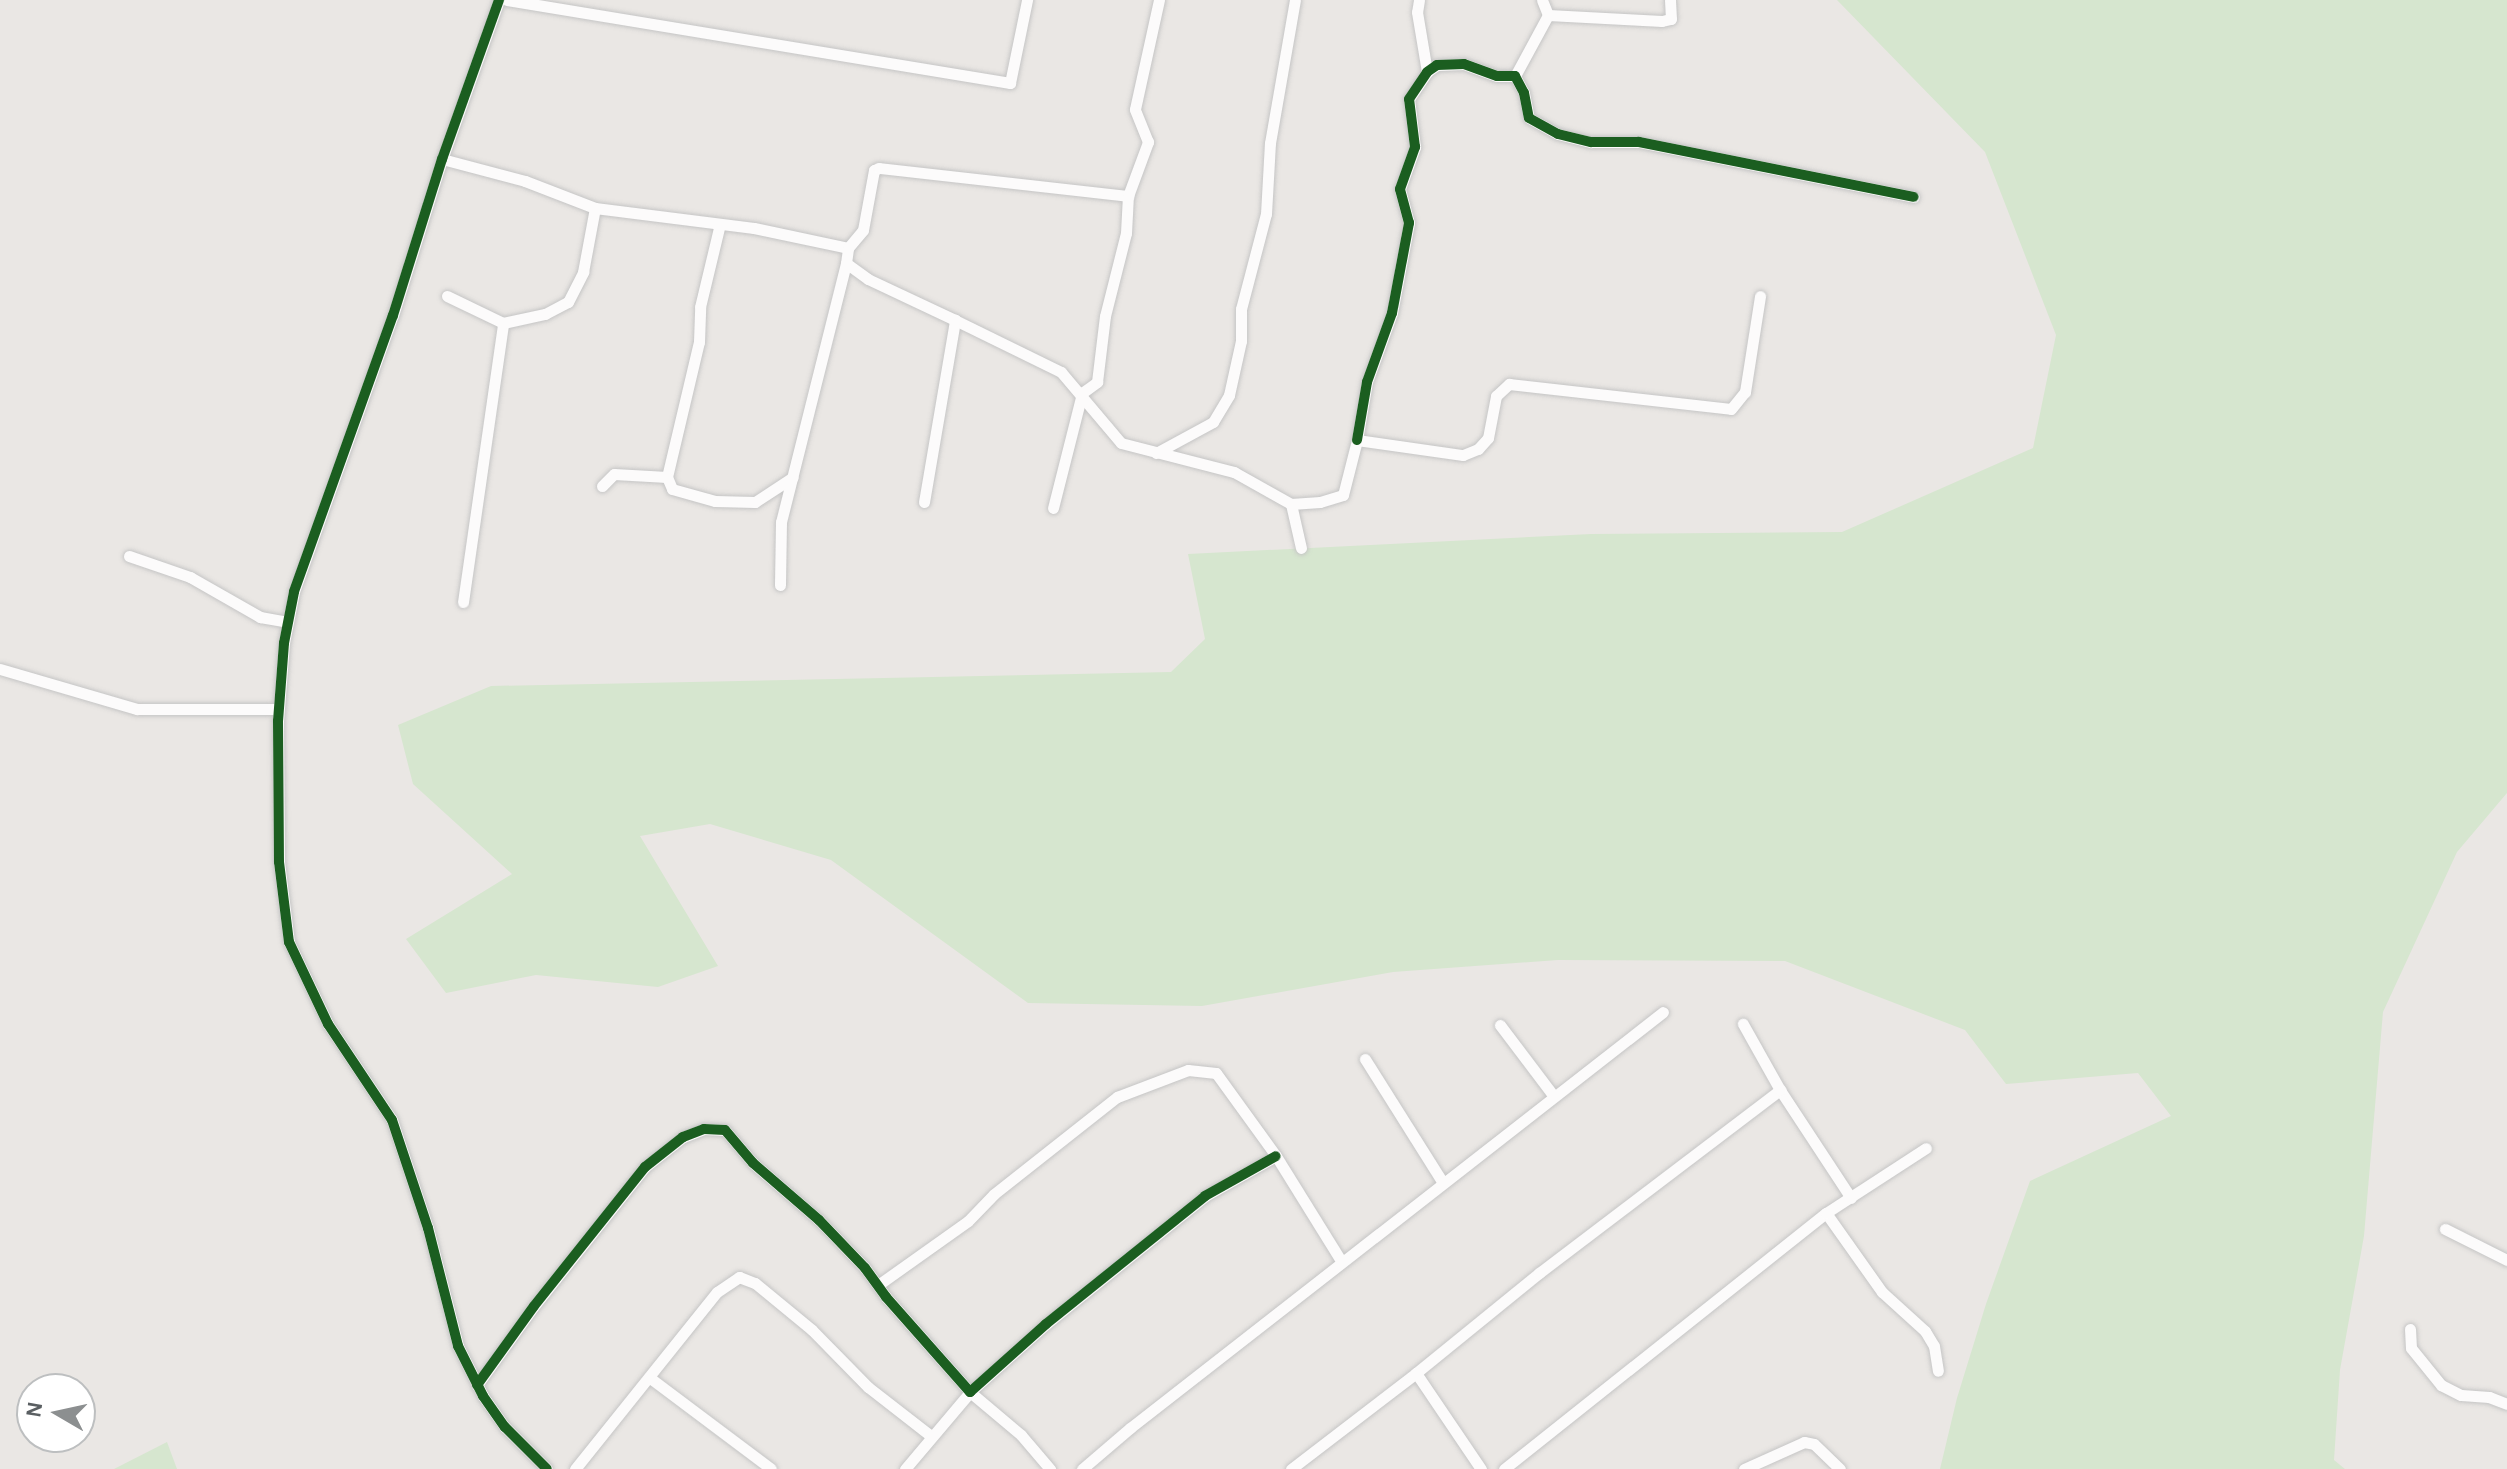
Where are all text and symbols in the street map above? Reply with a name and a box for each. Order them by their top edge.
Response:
north arrow [16,1373,96,1453]
text: N [22,1400,46,1419]

